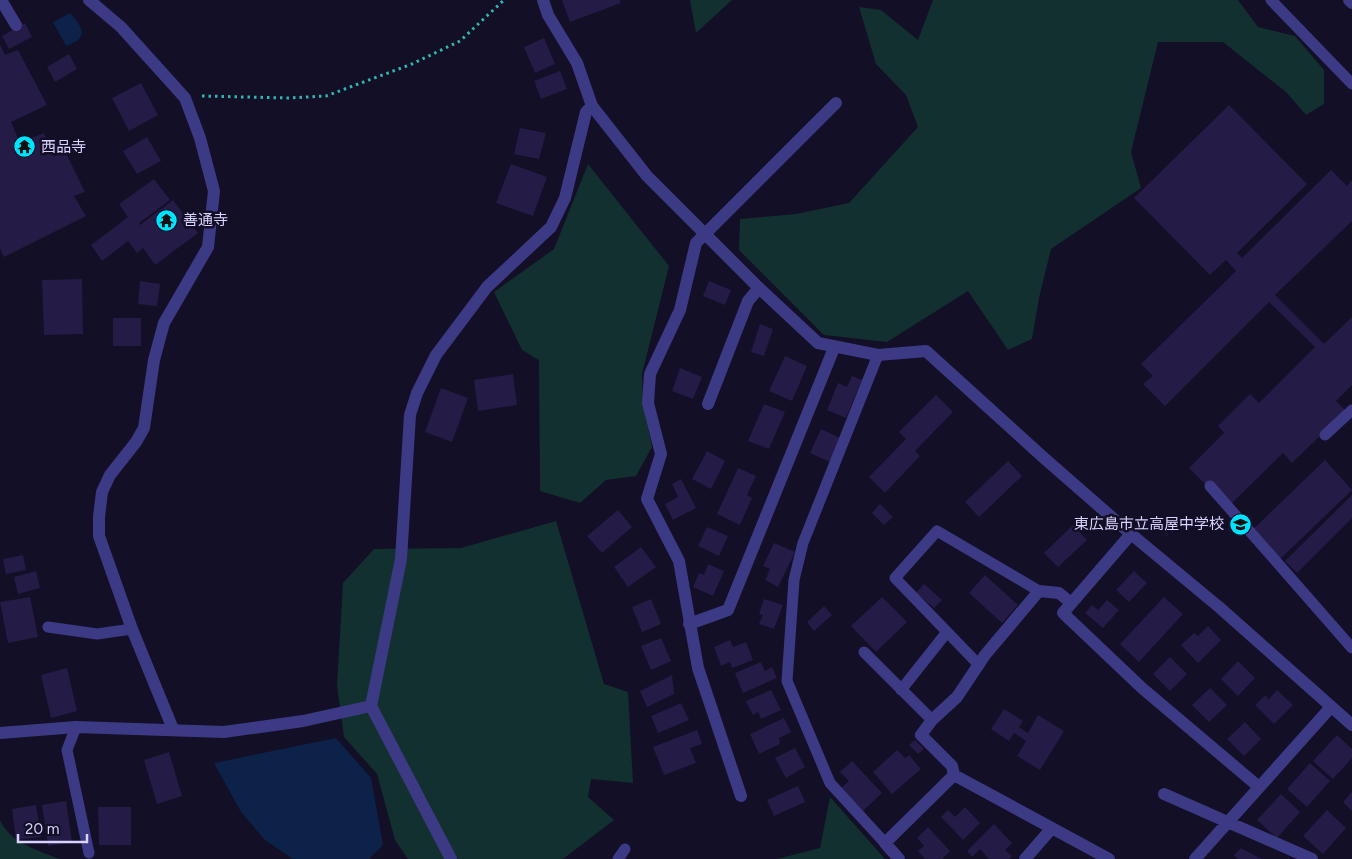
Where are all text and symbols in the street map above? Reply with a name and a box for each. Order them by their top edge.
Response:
temple icon: 西品寺 [13,135,37,159]
place label: 西品寺 [41,138,86,156]
temple icon: 善通寺 [155,208,179,232]
place label: 善通寺 [183,211,228,229]
school or university icon: 東広島市立高屋中学校 [1228,512,1252,536]
place label: 東広島市立高屋中学校 [1074,515,1224,533]
scale bar [18,812,86,844]
text: 20 m [25,820,59,838]

